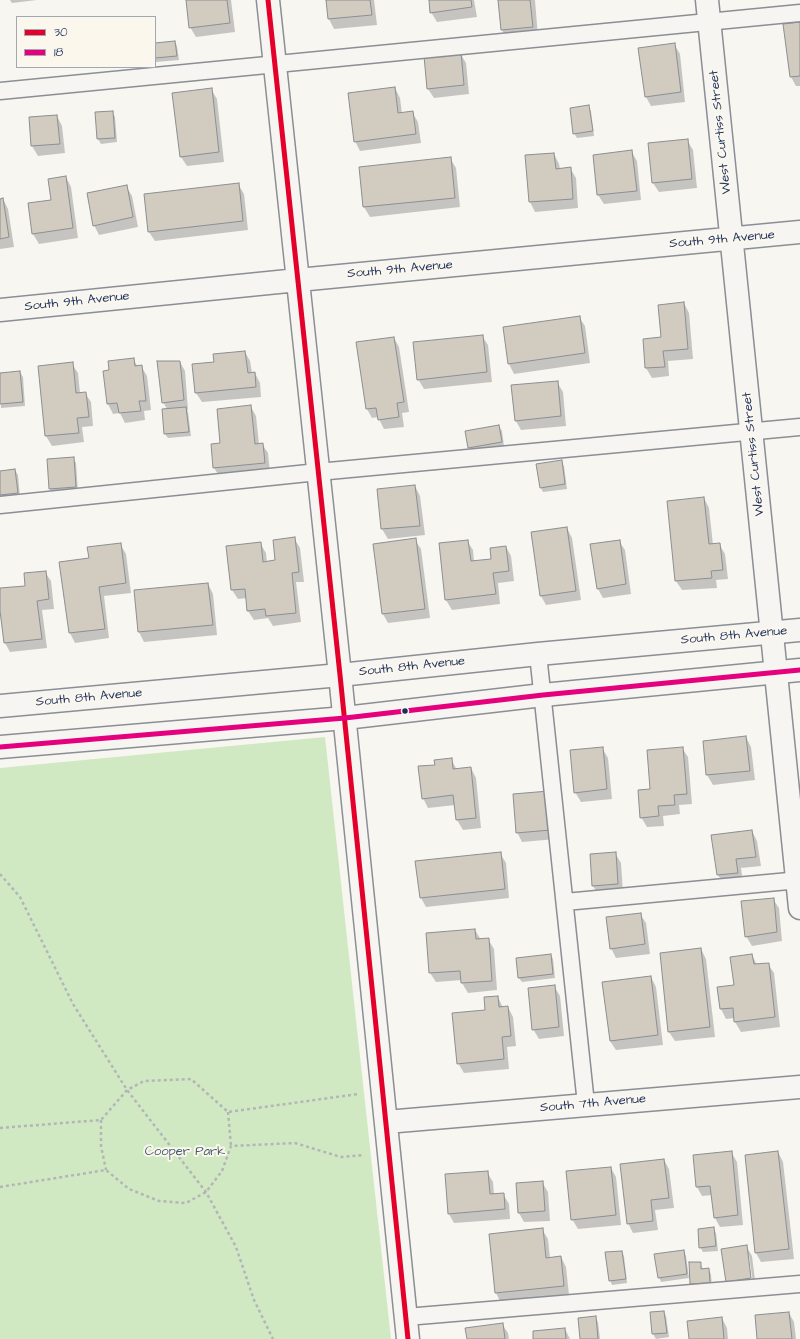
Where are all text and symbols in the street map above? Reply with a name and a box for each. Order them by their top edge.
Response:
legend [16,16,156,68]
text: 30 [54,24,68,41]
text: 18 [54,44,63,61]
street label: West Curtiss Street [707,69,735,195]
street label: South 9th Avenue [669,228,775,252]
street label: South 9th Avenue [347,258,453,282]
street label: South 9th Avenue [24,289,130,315]
street label: West Curtiss Street [740,391,768,517]
street label: South 8th Avenue [680,624,788,648]
street label: South 8th Avenue [358,654,466,680]
street label: South 8th Avenue [35,686,143,710]
unlabelled marker [400,706,410,716]
street label: South 7th Avenue [539,1092,647,1116]
park label: Cooper Park [145,1144,225,1160]

